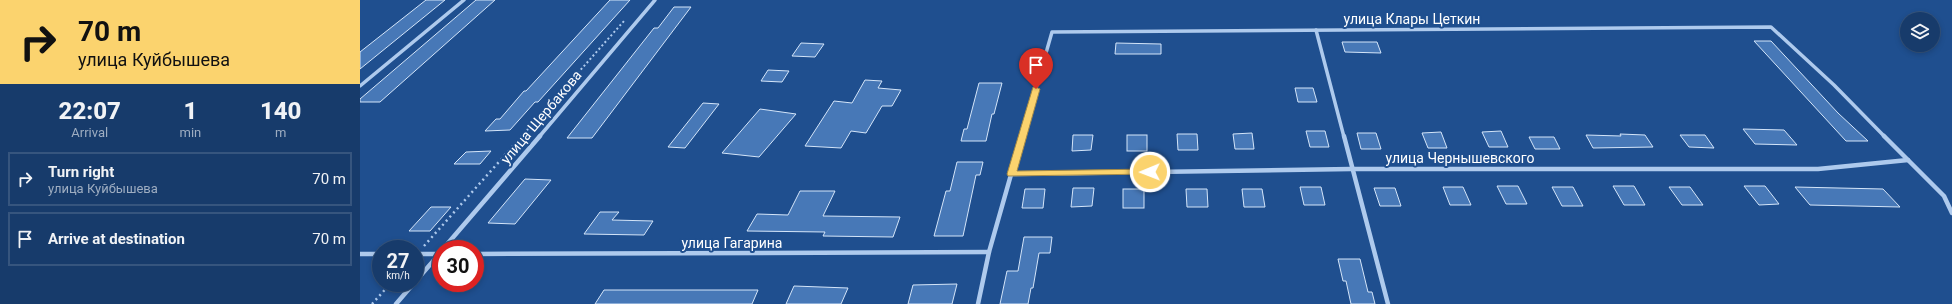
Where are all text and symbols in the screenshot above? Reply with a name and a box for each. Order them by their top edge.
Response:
street label: улица Клары Цеткин [1344,11,1480,27]
map controls [1900,12,1940,52]
button: layers [1900,12,1940,52]
text: 70 m [78,15,141,48]
icon: right [12,16,64,68]
pin [1019,48,1053,89]
text: улица Куйбышева [78,49,230,70]
icon: arrive [1025,54,1047,76]
street label: улица Щербакова [497,67,585,167]
text: 22:07 [59,97,121,125]
text: 1 [183,97,197,125]
text: 140 [260,97,301,125]
text: Arrival [71,125,108,140]
text: min [180,125,201,140]
text: m [275,125,286,140]
street label: улица Чернышевского [1386,150,1534,166]
position arrow [1129,151,1171,193]
text: Turn right [48,163,114,181]
icon: right [14,168,36,190]
text: 70 m [312,170,346,188]
text: улица Куйбышева [48,181,158,196]
icon: arrive [14,228,36,250]
text: Arrive at destination [48,230,185,248]
text: 70 m [312,230,346,248]
street label: улица Гагарина [682,235,782,251]
speed limit sign: 30 [432,240,484,292]
text: 27 [387,249,409,273]
text: km/h [386,270,410,281]

